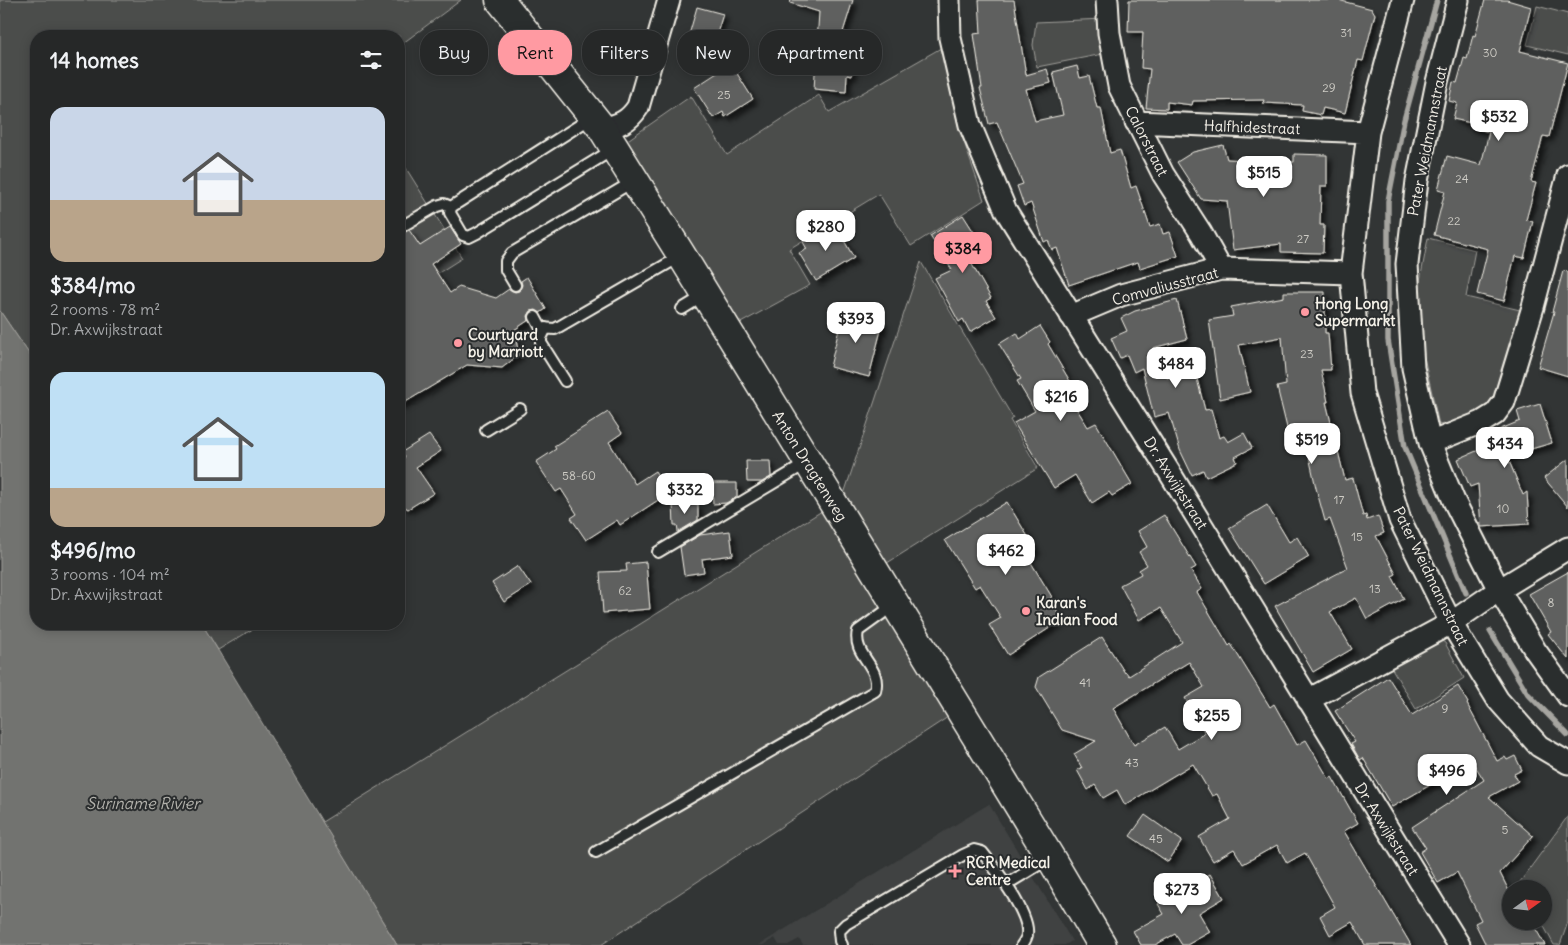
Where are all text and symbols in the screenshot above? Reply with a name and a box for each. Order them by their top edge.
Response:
house number: 31 [1340,25,1352,40]
chip: Buy [420,30,488,75]
chip: Rent [498,30,572,75]
chip: Filters [582,30,667,75]
chip: New [677,30,749,75]
chip: Apartment [759,30,882,75]
house number: 30 [1483,45,1497,60]
icon: filters [357,46,385,74]
text: 14 homes [50,47,139,74]
street label: Pater Weidmannstraat [1403,64,1451,218]
house number: 29 [1322,80,1336,95]
house number: 25 [717,87,731,102]
pin: $532 [1469,100,1529,142]
street label: Calorstraat [1121,103,1173,179]
text: $532 [1481,106,1517,126]
street label: Halfhidestraat [1203,116,1301,138]
icon: home [173,139,263,229]
pin: $515 [1234,156,1294,198]
text: $515 [1247,162,1281,182]
house number: 24 [1455,171,1469,186]
pin: $280 [796,210,856,252]
house number: 22 [1447,213,1461,228]
text: $280 [807,216,845,236]
house number: 27 [1297,231,1309,246]
pin: $384 [933,232,993,274]
text: $384 [945,238,981,258]
street label: Comvaliusstraat [1110,263,1220,309]
text: $384/mo [50,272,135,299]
place label: Hong Long Supermarkt [1315,294,1396,331]
text: 2 rooms · 78 m² [50,299,160,319]
pin: $393 [826,302,886,344]
marker: Hong Long Supermarkt [1299,306,1311,318]
text: $393 [838,308,874,328]
text: Dr. Axwijkstraat [50,319,163,339]
place label: Courtyard by Marriott [468,325,544,362]
marker: Courtyard by Marriott [452,337,464,349]
pin: $484 [1146,346,1206,389]
house number: 23 [1300,346,1314,361]
text: $484 [1158,353,1194,373]
pin: $216 [1031,380,1091,422]
text: $216 [1044,386,1078,406]
icon: home [173,404,263,494]
street label: Anton Dragtenweg [768,407,852,525]
pin: $519 [1282,422,1342,465]
pin: $434 [1475,426,1535,469]
text: $519 [1295,429,1329,449]
street label: Dr. Axwijkstraat [1140,433,1212,533]
text: $434 [1487,433,1523,453]
house number: 58-60 [562,468,596,483]
pin: $332 [655,472,715,515]
text: $332 [667,479,703,499]
house number: 17 [1334,492,1344,507]
house number: 10 [1497,501,1509,516]
street label: Pater Weidmannstraat [1389,503,1473,649]
house number: 15 [1351,529,1363,544]
pin: $462 [976,534,1036,576]
text: $496/mo [50,537,136,564]
text: $462 [988,540,1024,560]
text: 3 rooms · 104 m² [50,564,170,584]
house number: 13 [1369,581,1381,596]
house number: 62 [618,583,632,598]
text: Dr. Axwijkstraat [50,584,163,604]
place label: Karan's Indian Food [1036,593,1118,629]
house number: 8 [1548,595,1555,610]
marker: Karan's Indian Food [1020,605,1032,617]
house number: 41 [1079,675,1091,690]
pin: $255 [1182,698,1242,741]
house number: 9 [1442,701,1449,716]
text: $255 [1194,705,1230,725]
pin: $496 [1417,754,1477,796]
house number: 43 [1125,755,1139,770]
text: $496 [1429,760,1465,780]
street label: Dr. Axwijkstraat [1351,779,1423,879]
water label: Suriname Rivier [86,793,202,813]
house number: 5 [1502,822,1509,837]
house number: 45 [1149,831,1163,846]
place label: RCR Medical Centre [966,853,1050,889]
marker: RCR Medical Centre [948,864,962,878]
pin: $273 [1152,872,1212,915]
text: $273 [1165,879,1199,899]
north arrow [1502,880,1552,930]
map controls [1502,880,1552,930]

